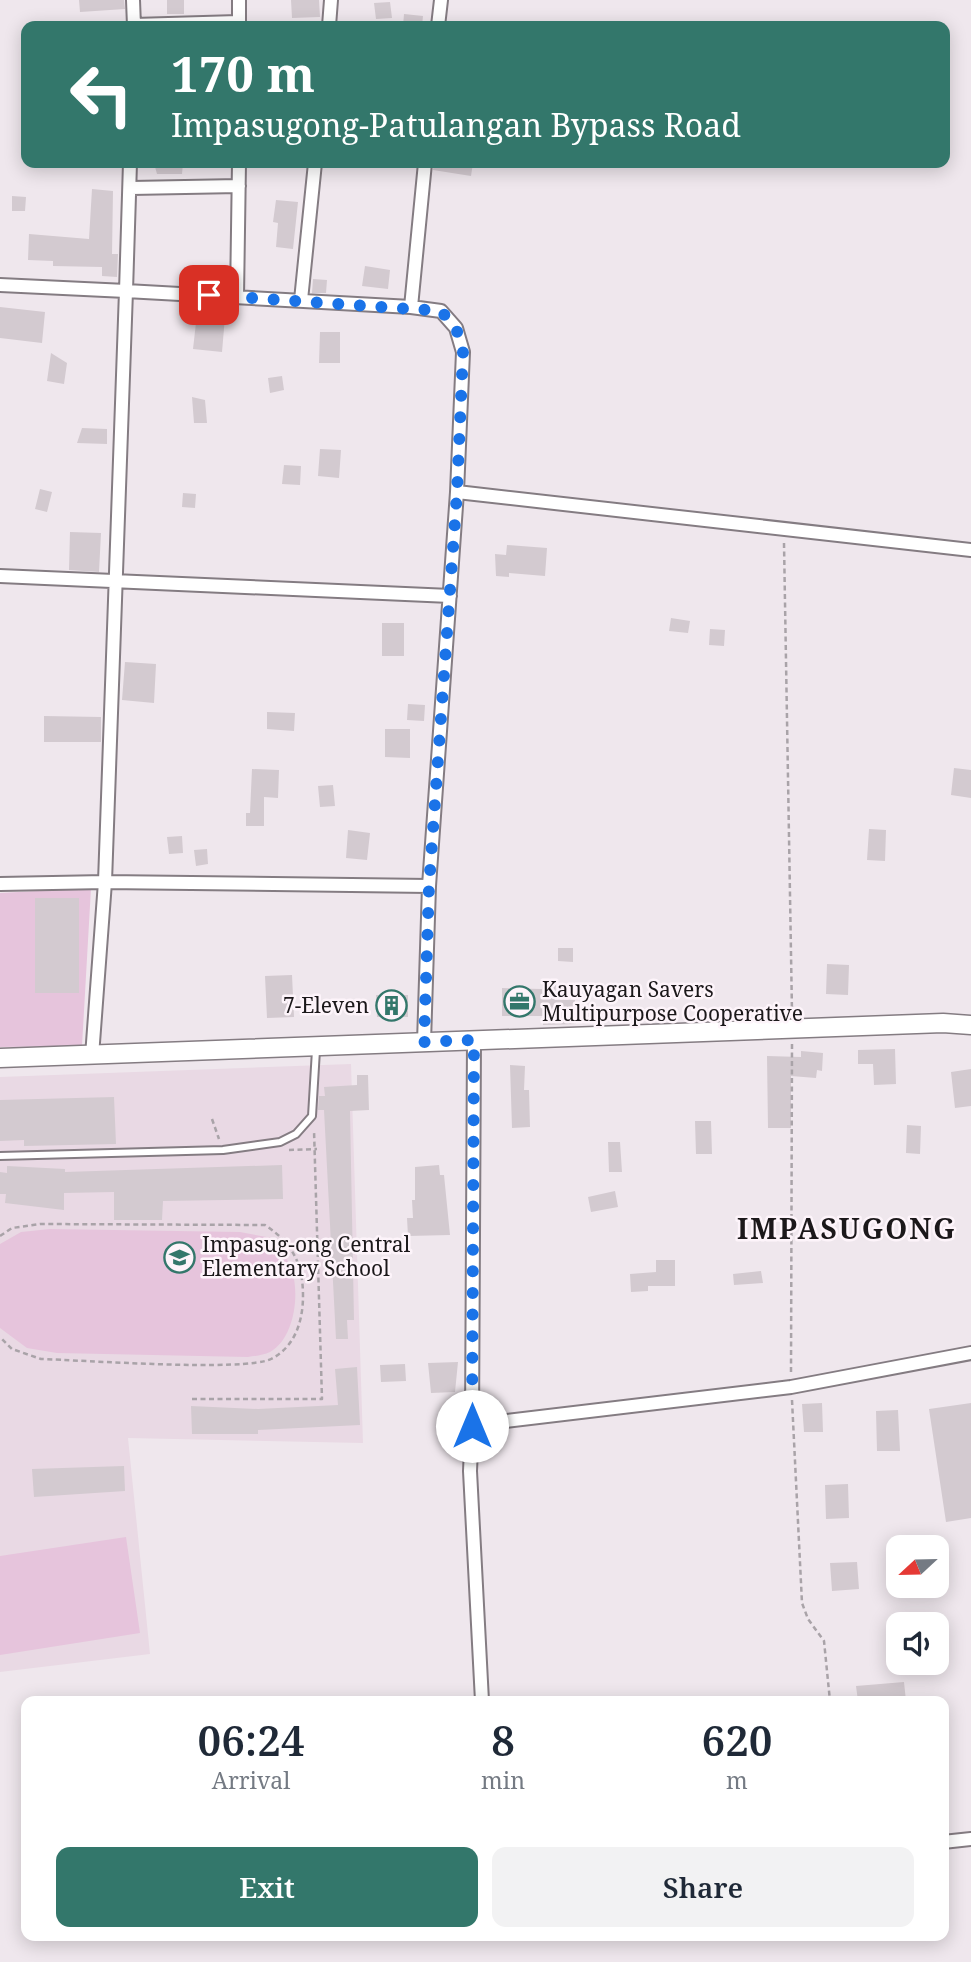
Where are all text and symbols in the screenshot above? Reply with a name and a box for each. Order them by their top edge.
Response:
text: 170 m [171,40,315,106]
icon: left [56,49,147,140]
text: Impasugong-Patulangan Bypass Road [171,103,741,146]
pin [179,265,239,325]
icon: arrive [190,276,228,314]
place label: Kauyagan Savers Multipurpose Cooperative [542,975,803,1027]
office icon: Kauyagan Savers Multipurpose Cooperative [502,985,536,1019]
building icon: 7-Eleven [375,989,409,1023]
place label: 7-Eleven [283,991,369,1019]
district label: IMPASUGONG [737,1209,957,1247]
place label: Impasug-ong Central Elementary School [202,1230,411,1282]
school or university icon: Impasug-ong Central Elementary School [162,1240,196,1274]
position arrow [435,1389,509,1463]
north arrow [886,1535,948,1598]
map controls [886,1535,949,1675]
button: sound [886,1612,949,1675]
text: 06:24 [198,1711,305,1768]
text: 8 [491,1711,515,1768]
text: 620 [702,1711,772,1768]
text: Arrival [212,1764,290,1796]
text: min [481,1764,525,1796]
text: m [726,1764,748,1796]
button: Exit [56,1847,478,1927]
button: Share [492,1847,914,1927]

